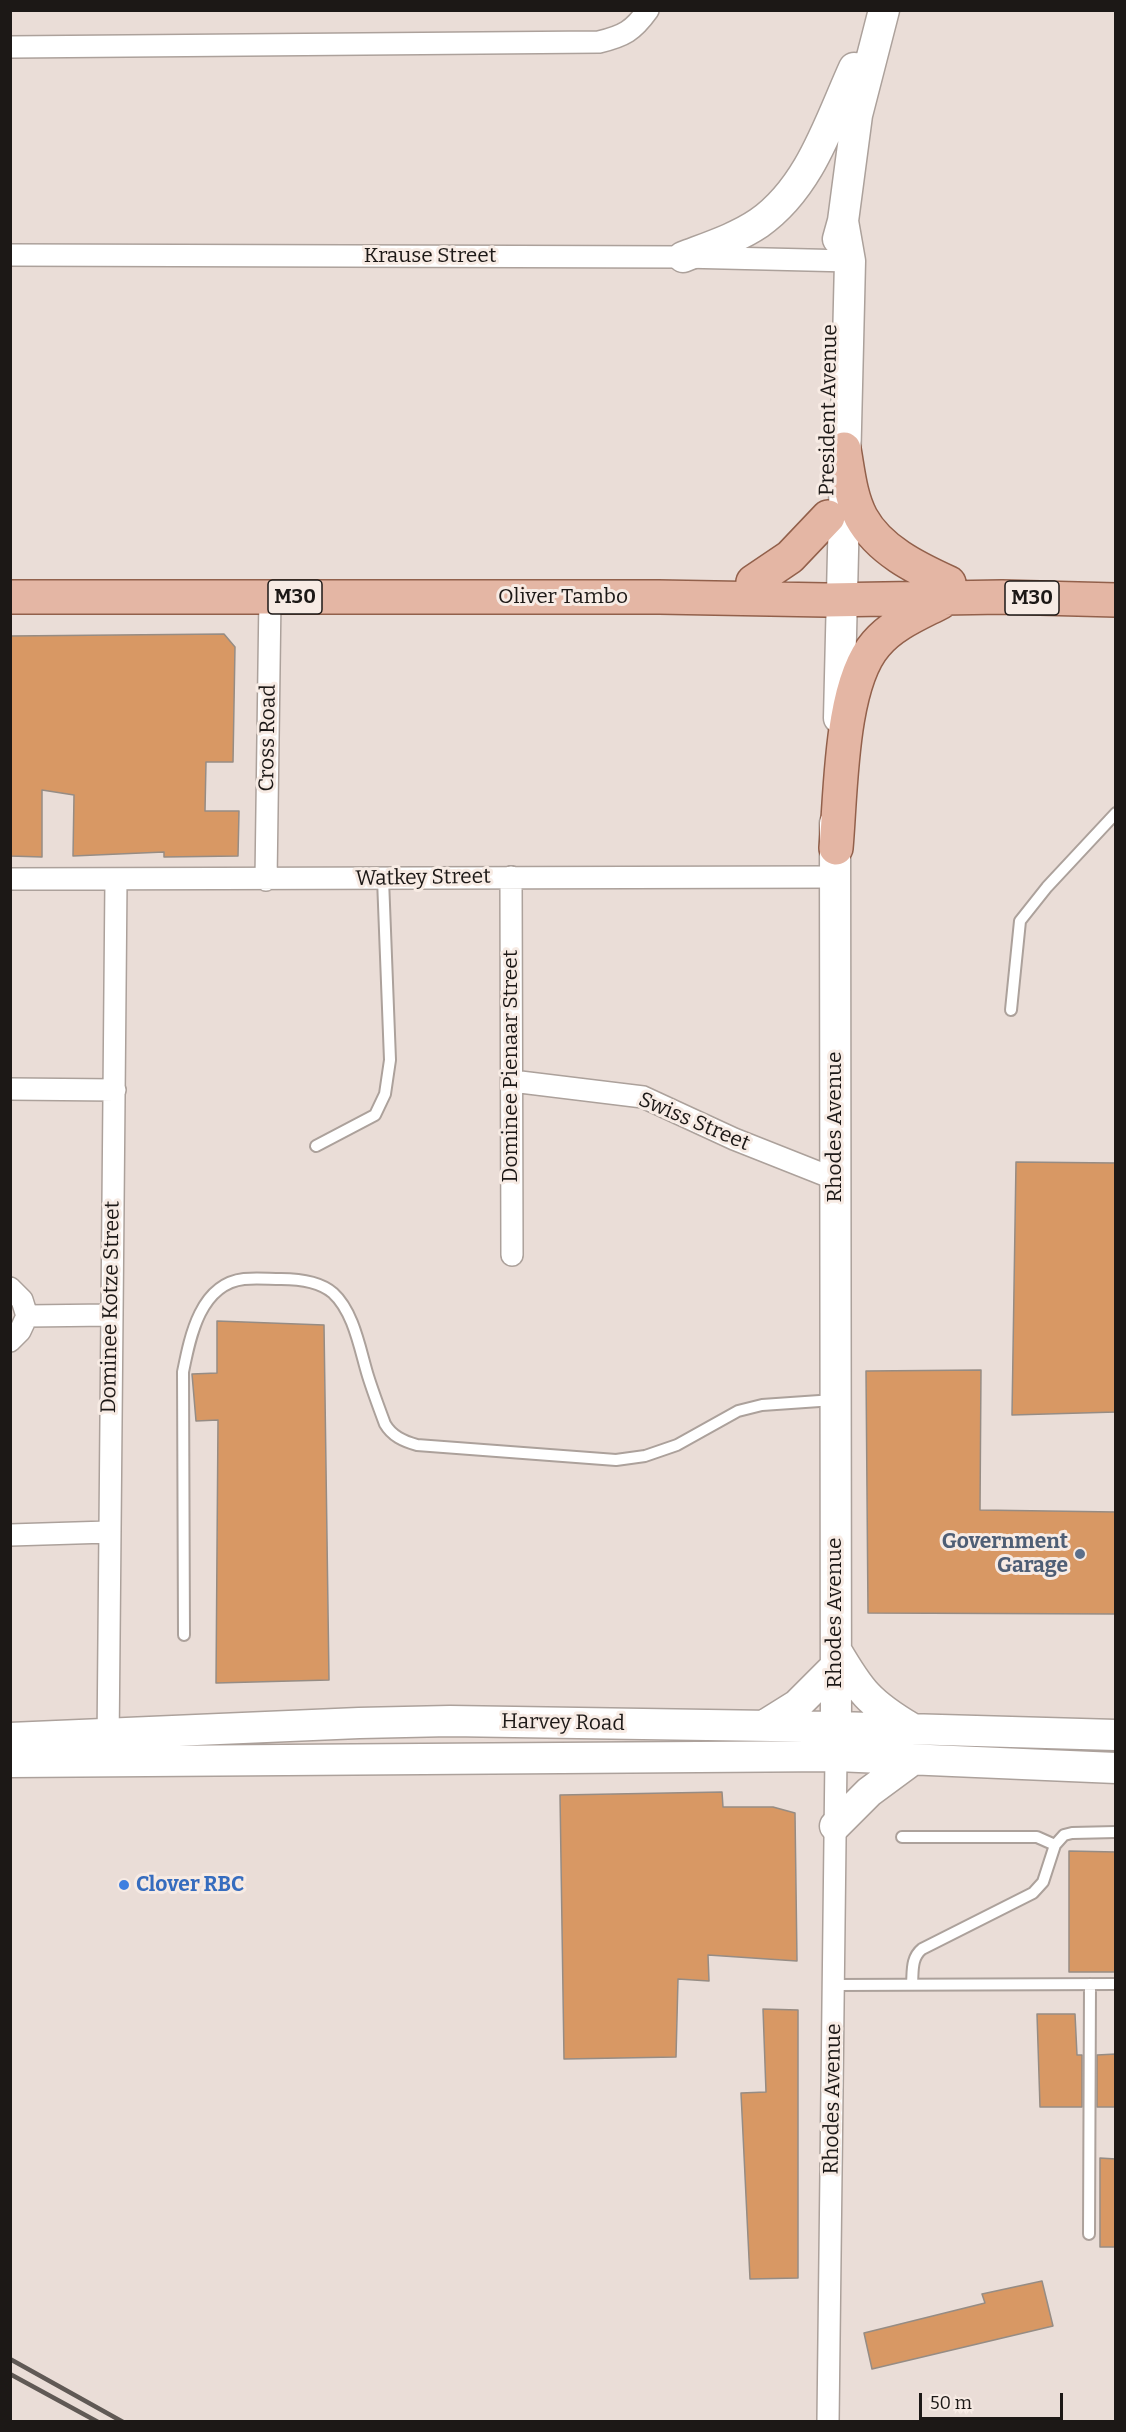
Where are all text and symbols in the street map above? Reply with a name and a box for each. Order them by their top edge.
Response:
street label: Krause Street [364,243,496,269]
street label: President Avenue [815,324,843,496]
road number: M30 [268,580,322,614]
road number: M30 [1005,581,1059,615]
street label: Oliver Tambo [498,584,628,610]
street label: Cross Road [254,684,282,792]
street label: Watkey Street [355,864,491,892]
street label: Dominee Pienaar Street [498,950,524,1182]
street label: Rhodes Avenue [822,1052,848,1202]
street label: Swiss Street [635,1087,753,1157]
street label: Dominee Kotze Street [97,1201,125,1413]
place label: Government Garage [942,1529,1068,1579]
street label: Rhodes Avenue [822,1538,848,1688]
marker: Government Garage [1073,1547,1087,1561]
street label: Harvey Road [501,1709,625,1737]
place label: Clover RBC [136,1872,244,1898]
marker: Clover RBC [117,1878,131,1892]
street label: Rhodes Avenue [819,2023,847,2175]
scale bar [922,2381,1066,2419]
text: 50 m [930,2392,972,2414]

